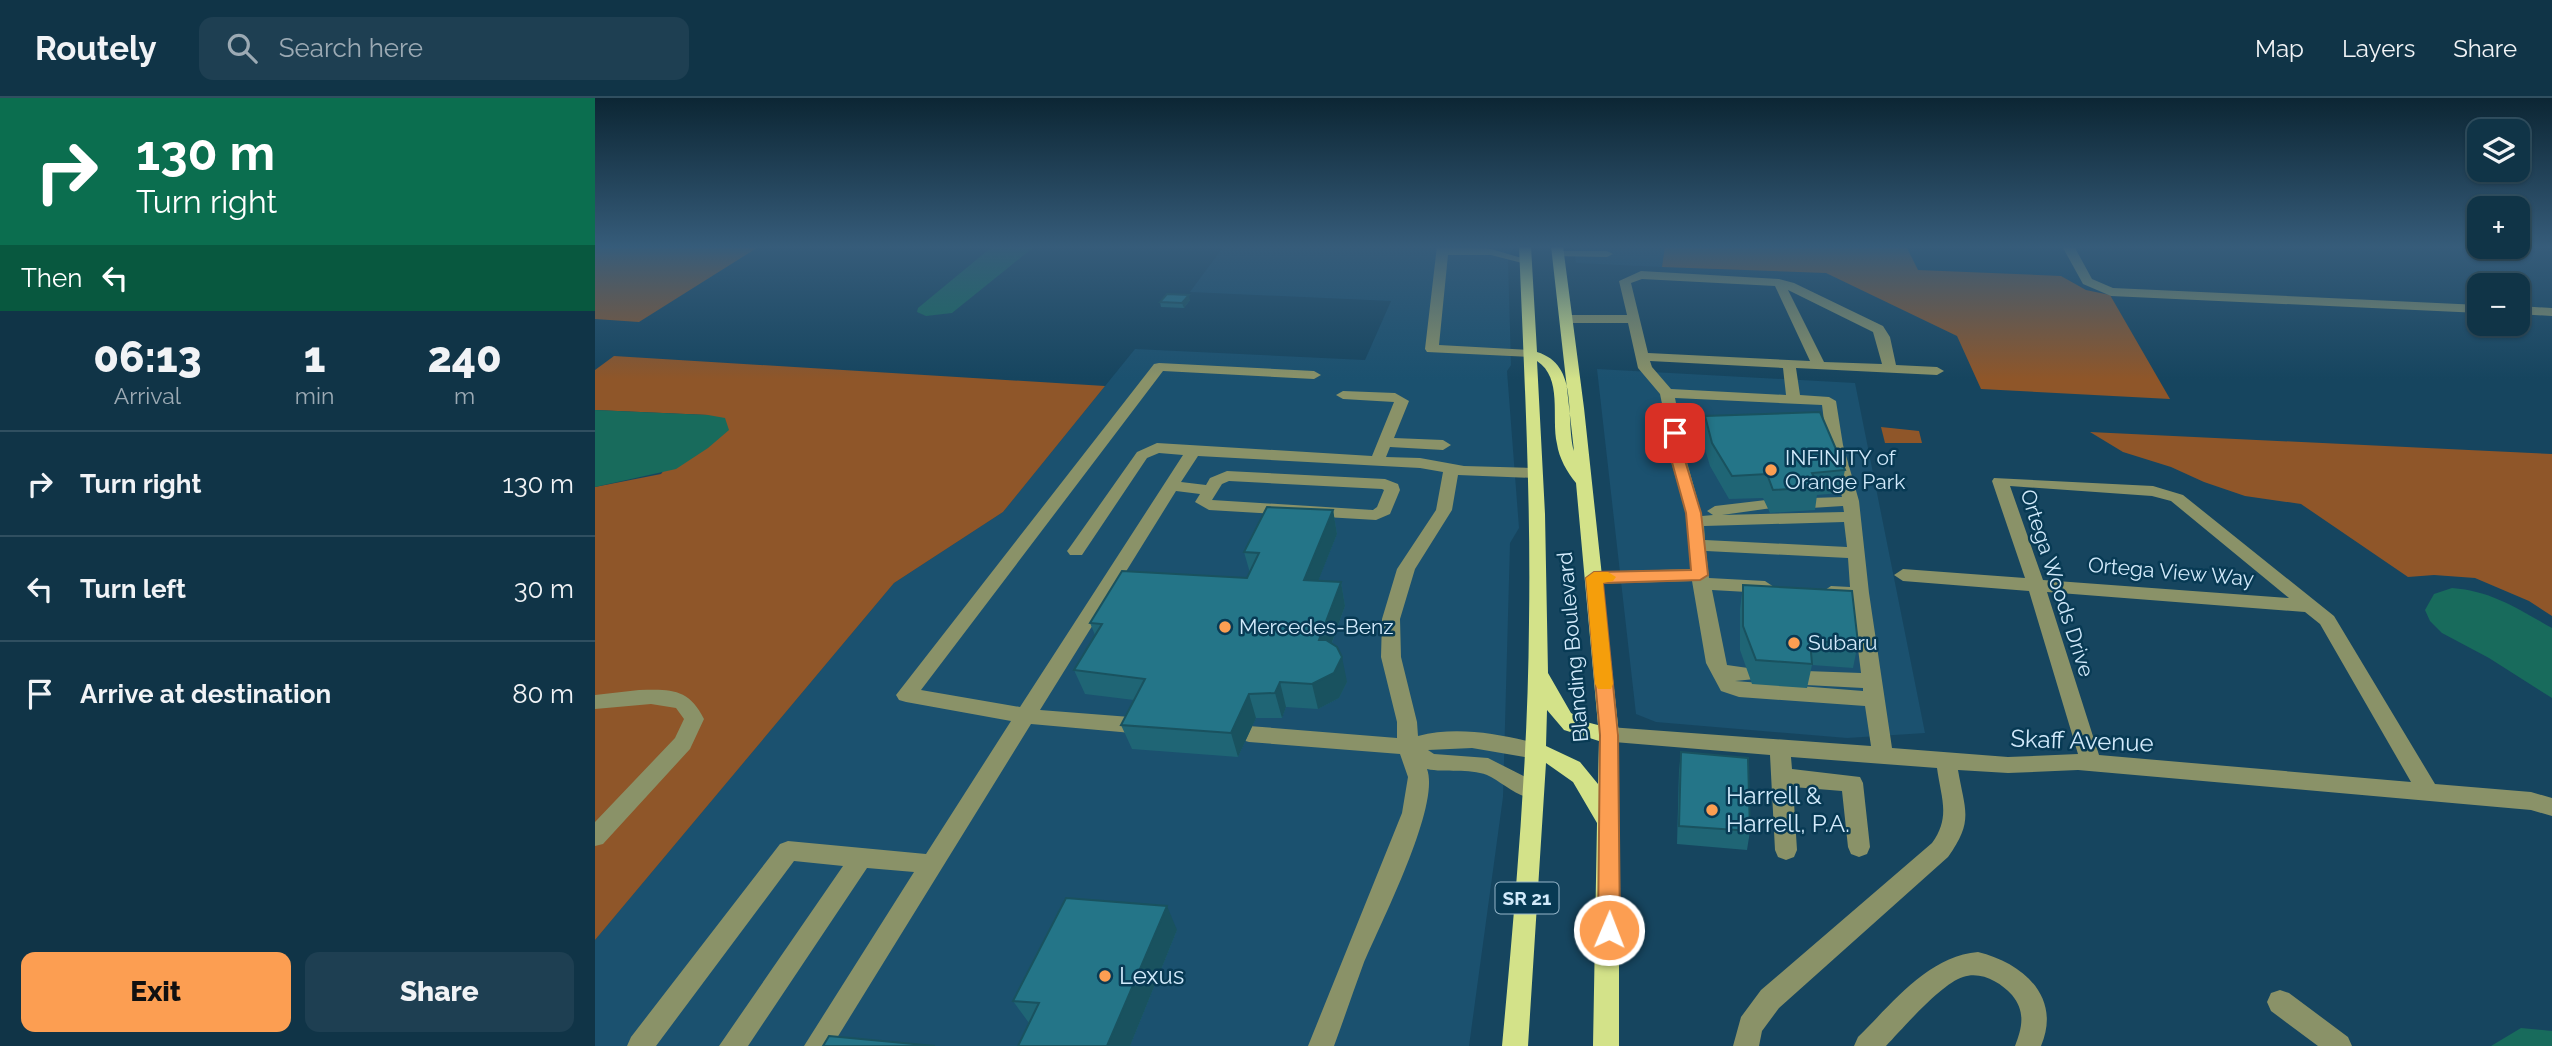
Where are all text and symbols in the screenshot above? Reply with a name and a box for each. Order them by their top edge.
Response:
search box [199,17,689,80]
text: Routely [35,29,157,68]
icon: search [223,29,261,67]
text: Search here [279,33,423,63]
text: Map [2255,34,2304,63]
text: Layers [2342,34,2415,63]
text: Share [2453,34,2517,63]
map controls [2467,119,2530,336]
button: layers [2467,119,2530,182]
text: 130 m [136,124,275,181]
icon: right [21,126,112,217]
text: Turn right [136,183,277,220]
button: + [2467,196,2530,259]
icon: left [96,259,134,297]
text: Then [21,263,82,293]
button: − [2467,273,2530,336]
text: 06:13 [93,333,202,382]
text: 1 [304,333,325,382]
text: 240 [427,333,502,382]
text: Arrival [114,382,181,409]
text: min [295,382,334,409]
text: m [454,382,475,409]
pin [1645,403,1705,463]
icon: arrive [1656,414,1694,452]
place label: INFINITY of Orange Park [1785,445,1905,494]
marker: INFINITY of Orange Park [1763,462,1779,478]
icon: right [21,465,59,503]
text: Turn right [80,469,201,499]
text: 130 m [503,469,574,499]
street label: Ortega Woods Drive [2015,486,2100,680]
street label: Blanding Boulevard [1552,551,1593,743]
street label: Ortega View Way [2087,552,2255,591]
icon: left [21,570,59,608]
text: Turn left [80,574,186,604]
text: 30 m [514,574,574,604]
place label: Mercedes-Benz [1239,614,1394,639]
marker: Mercedes-Benz [1217,619,1233,635]
place label: Subaru [1808,630,1877,655]
marker: Subaru [1786,635,1802,651]
icon: arrive [21,675,59,713]
text: Arrive at destination [80,679,331,709]
text: 80 m [512,679,574,709]
street label: Skaff Avenue [2010,724,2154,757]
place label: Harrell & Harrell, P.A. [1726,781,1850,838]
marker: Harrell & Harrell, P.A. [1704,802,1720,818]
road number: SR 21 [1495,883,1559,914]
position arrow [1572,893,1646,967]
button: Exit [21,952,291,1032]
button: Share [305,952,574,1032]
place label: Lexus [1119,961,1184,990]
marker: Lexus [1097,968,1113,984]

